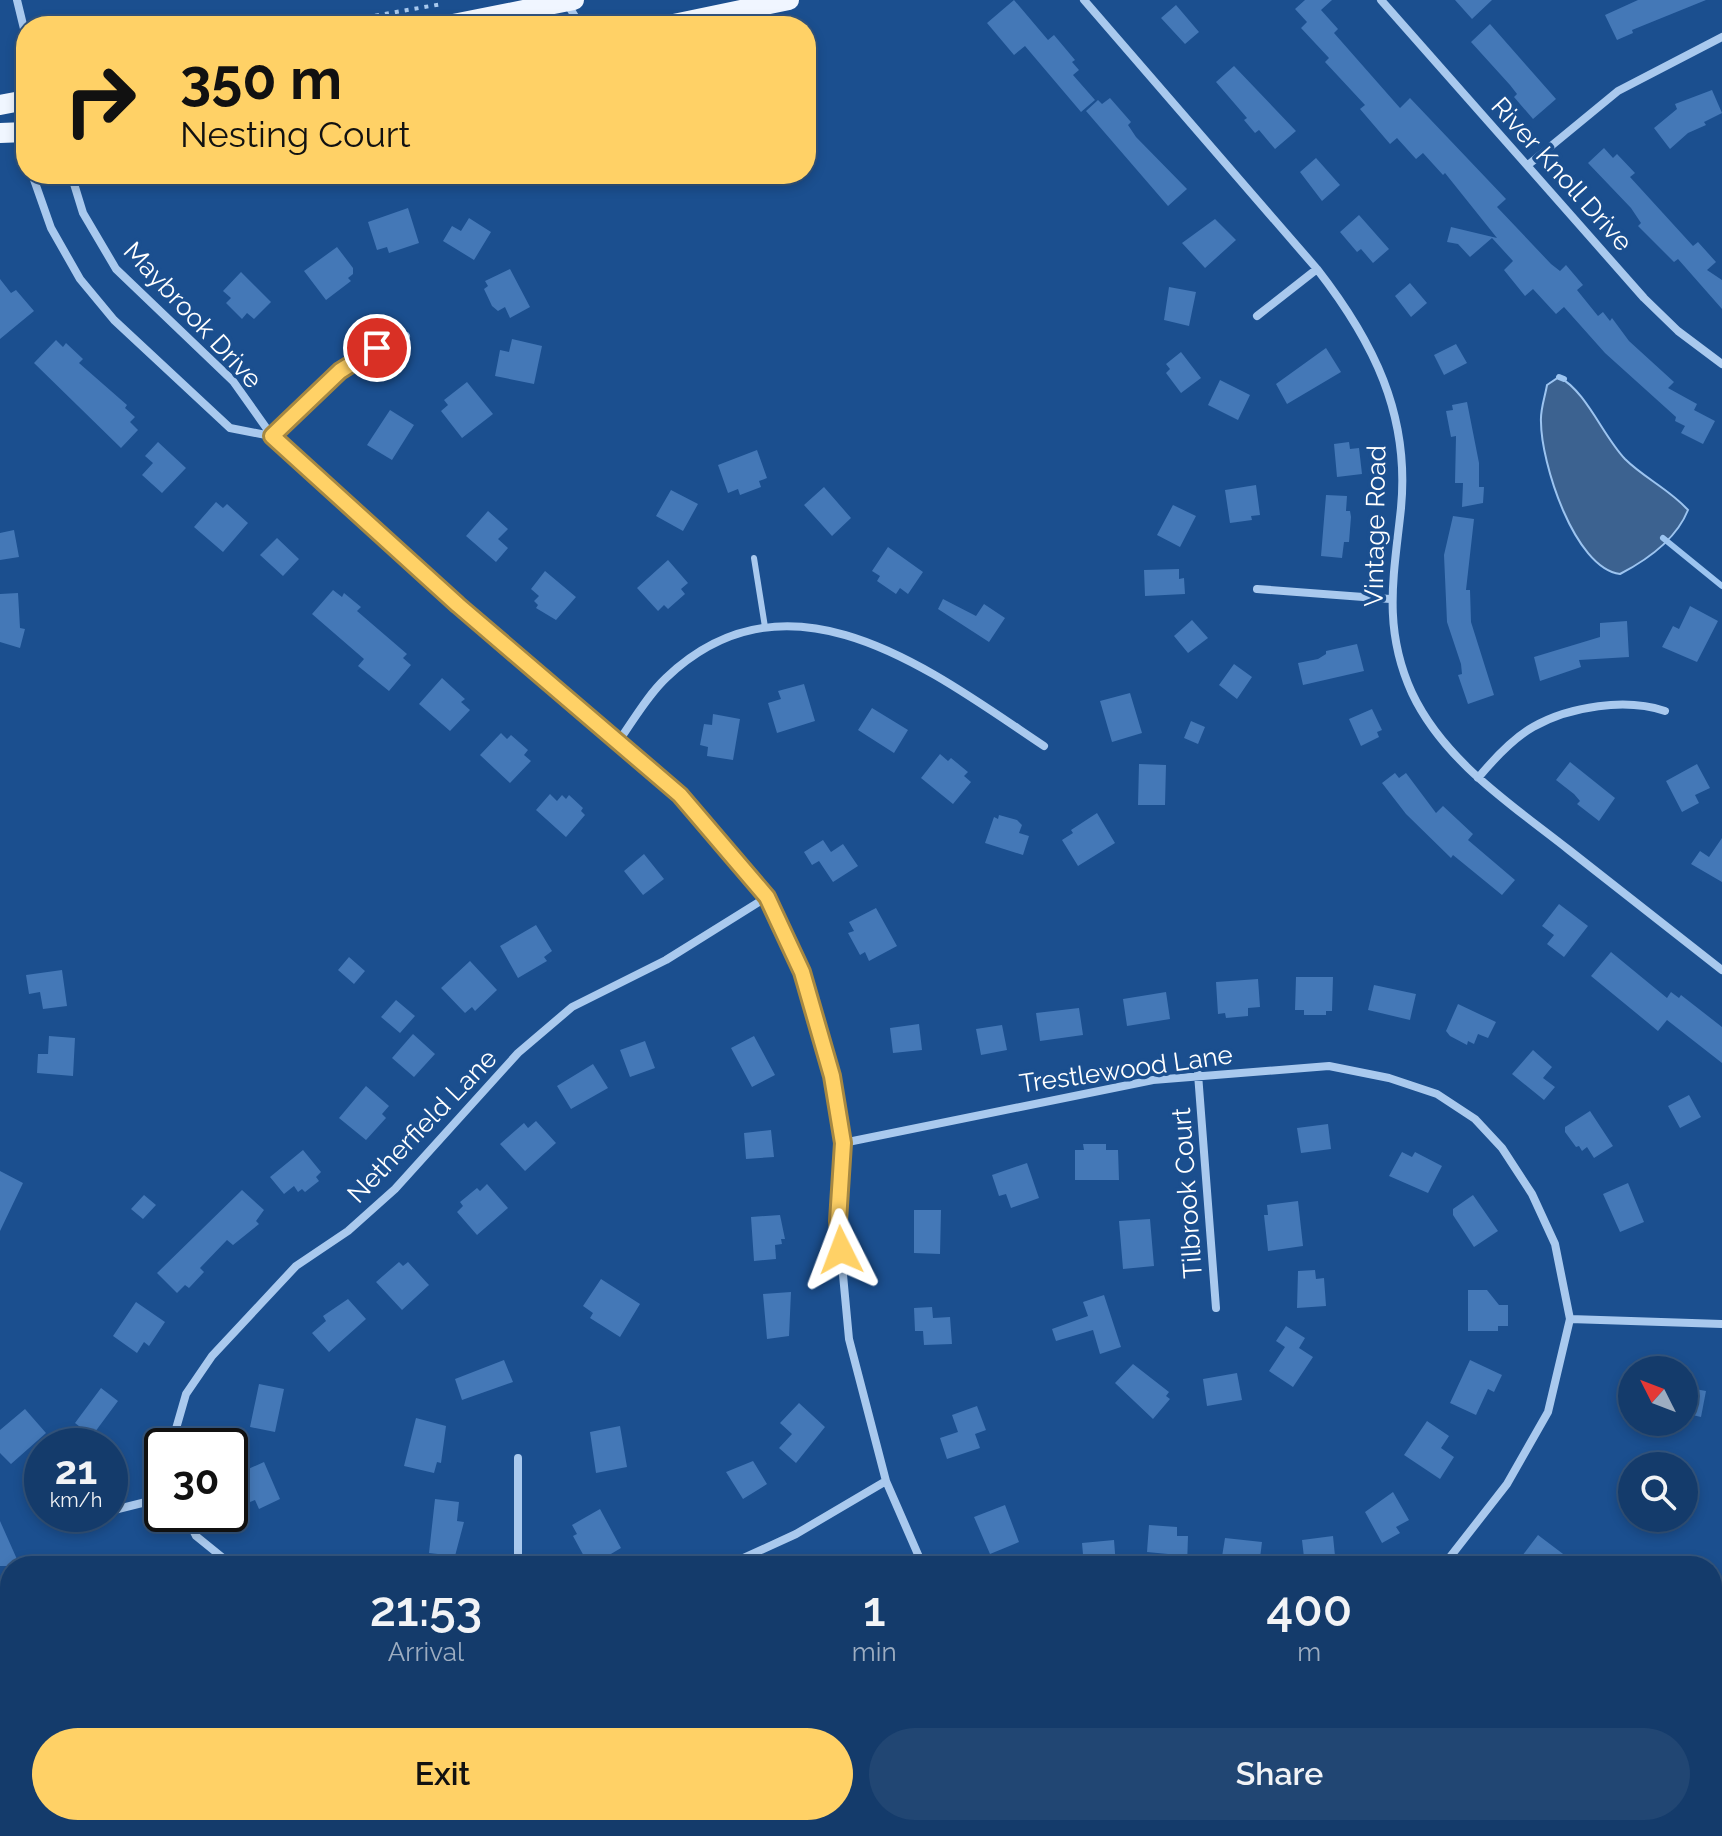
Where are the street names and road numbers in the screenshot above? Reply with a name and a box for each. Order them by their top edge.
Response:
street label: River Knoll Drive [1485,91,1639,257]
street label: Maybrook Drive [118,236,268,394]
street label: Vintage Road [1359,445,1391,607]
street label: Trestlewood Lane [1018,1039,1234,1099]
street label: Netherfield Lane [341,1043,503,1209]
street label: Tilbrook Court [1166,1106,1208,1279]

